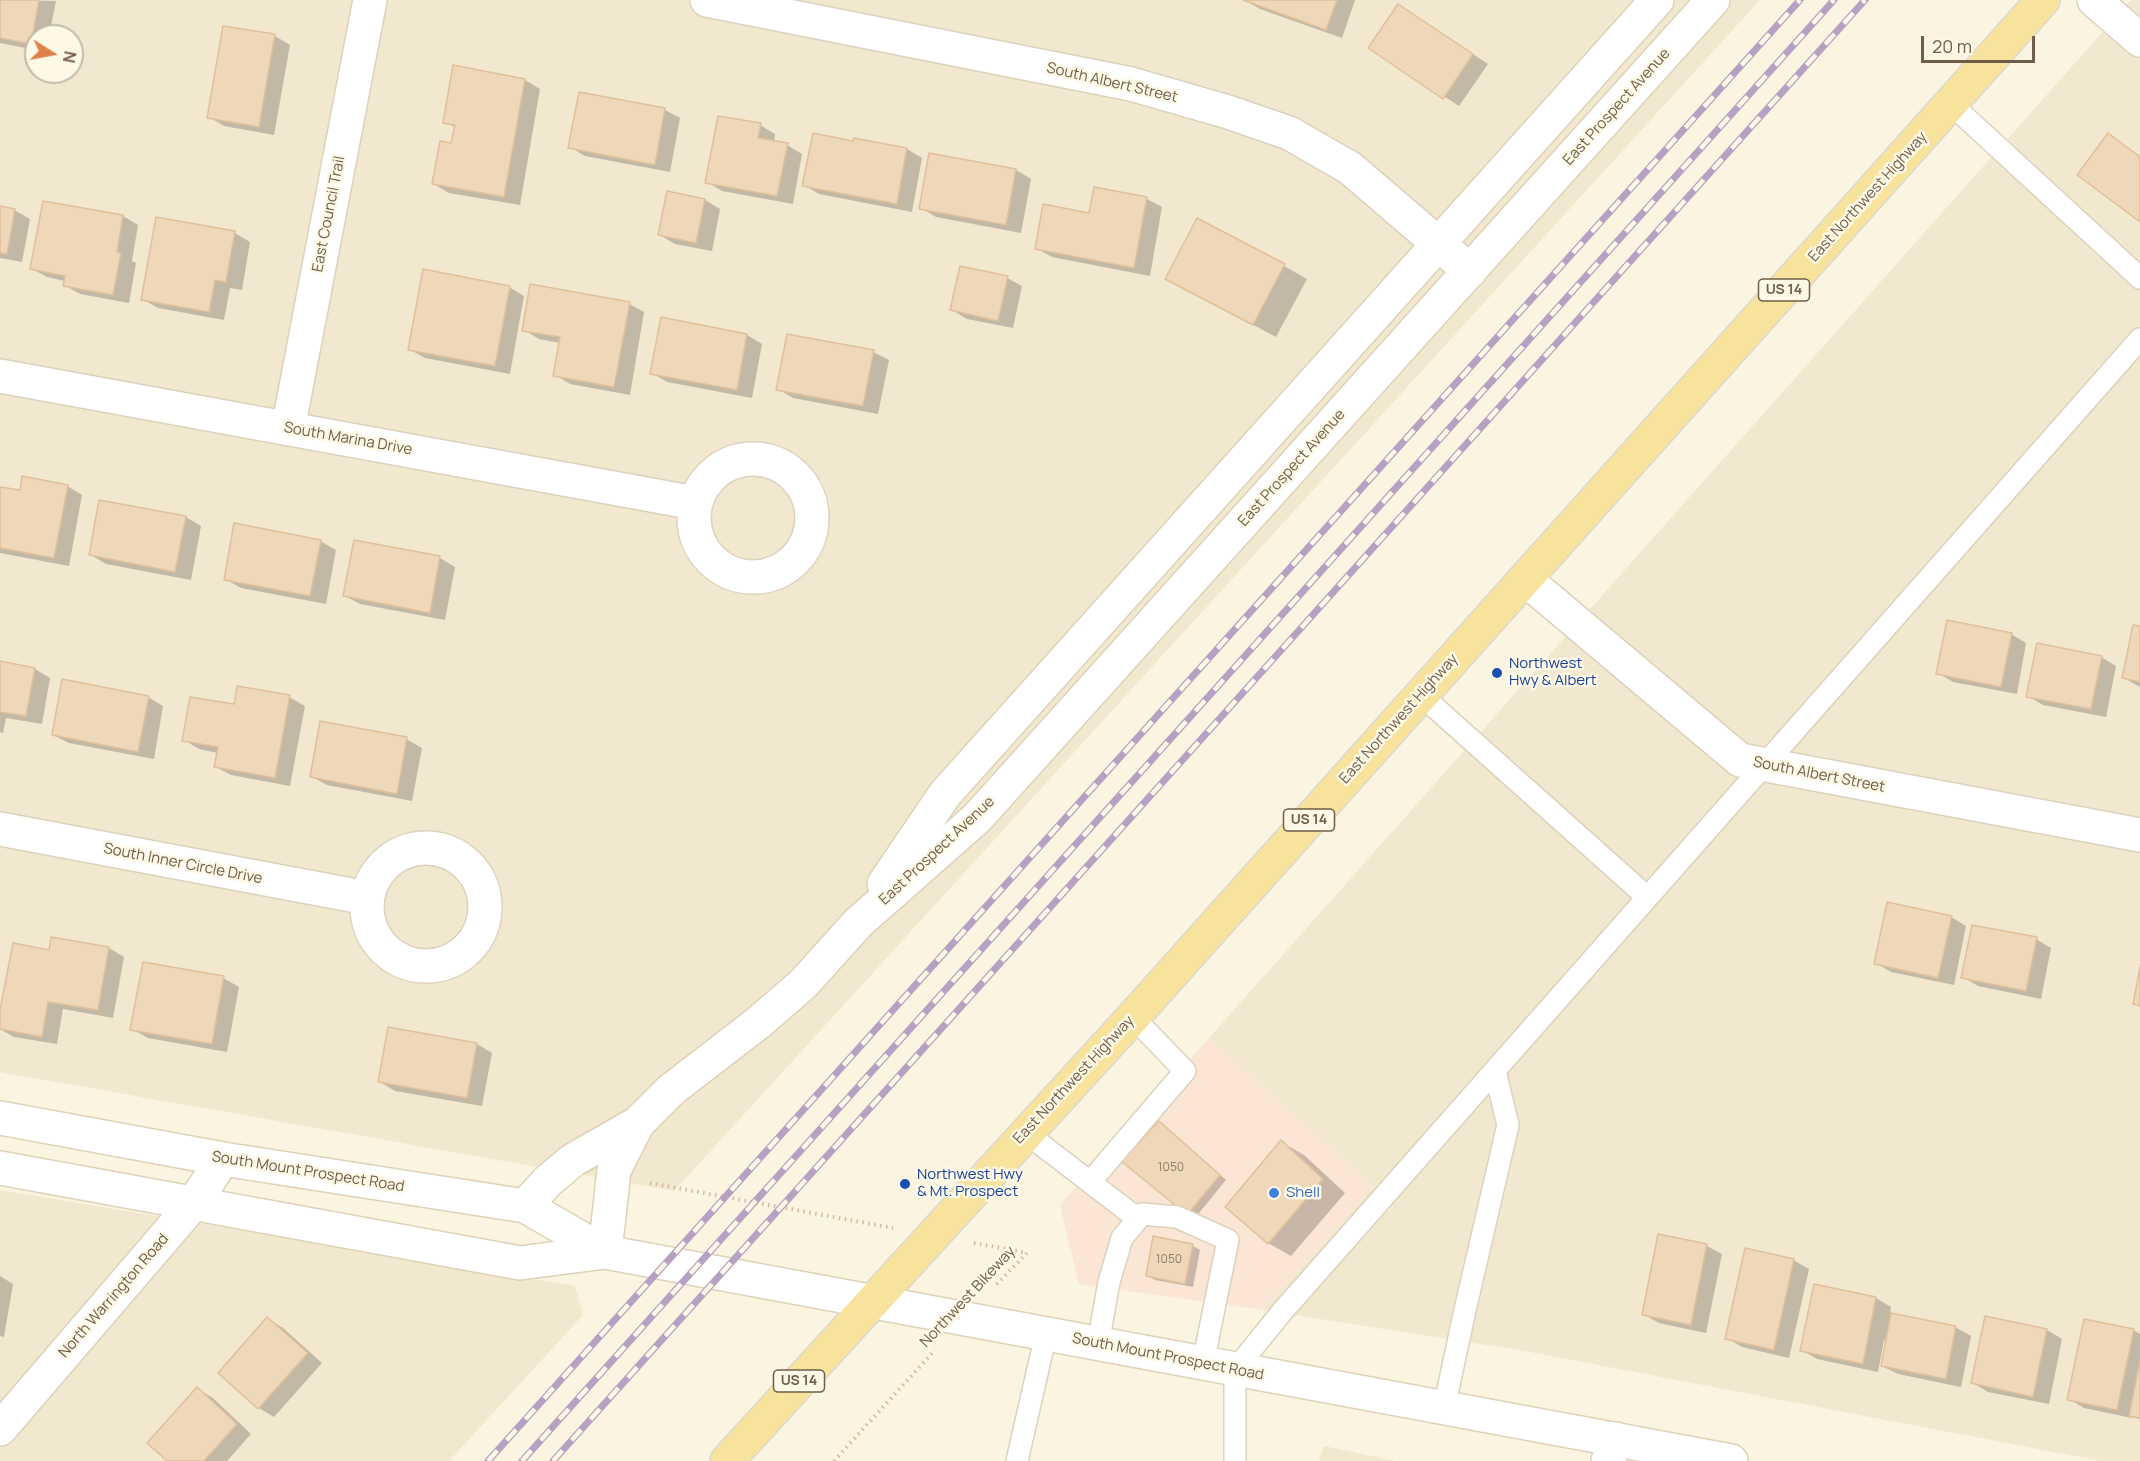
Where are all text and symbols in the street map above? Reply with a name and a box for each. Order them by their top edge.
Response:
north arrow [24,24,84,84]
scale bar [1924,24,2038,62]
text: 20 m [1932,34,1972,58]
street label: East Prospect Avenue [1560,45,1674,169]
text: N [58,49,82,65]
street label: South Albert Street [1045,59,1179,107]
street label: East Northwest Highway [1805,128,1931,266]
street label: East Council Trail [309,154,349,274]
road number: US 14 [1758,279,1810,301]
street label: East Prospect Avenue [1235,406,1349,530]
street label: South Marina Drive [282,419,414,459]
street label: East Northwest Highway [1336,650,1462,788]
place label: Northwest Hwy & Albert [1509,655,1596,690]
marker: Northwest Hwy & Albert [1490,666,1504,680]
street label: South Albert Street [1751,753,1887,797]
street label: East Prospect Avenue [876,793,998,909]
road number: US 14 [1284,809,1334,831]
street label: South Inner Circle Drive [102,840,264,888]
street label: East Northwest Highway [1010,1012,1138,1148]
street label: South Mount Prospect Road [210,1148,406,1196]
house number: 1050 [1158,1161,1184,1175]
place label: Northwest Hwy & Mt. Prospect [917,1166,1023,1201]
marker: Northwest Hwy & Mt. Prospect [898,1177,912,1191]
place label: Shell [1286,1184,1320,1202]
marker: Shell [1267,1186,1281,1200]
street label: North Warrington Road [55,1230,173,1362]
street label: Northwest Bikeway [917,1243,1019,1351]
house number: 1050 [1156,1253,1182,1267]
street label: South Mount Prospect Road [1071,1330,1265,1384]
road number: US 14 [774,1370,824,1392]

